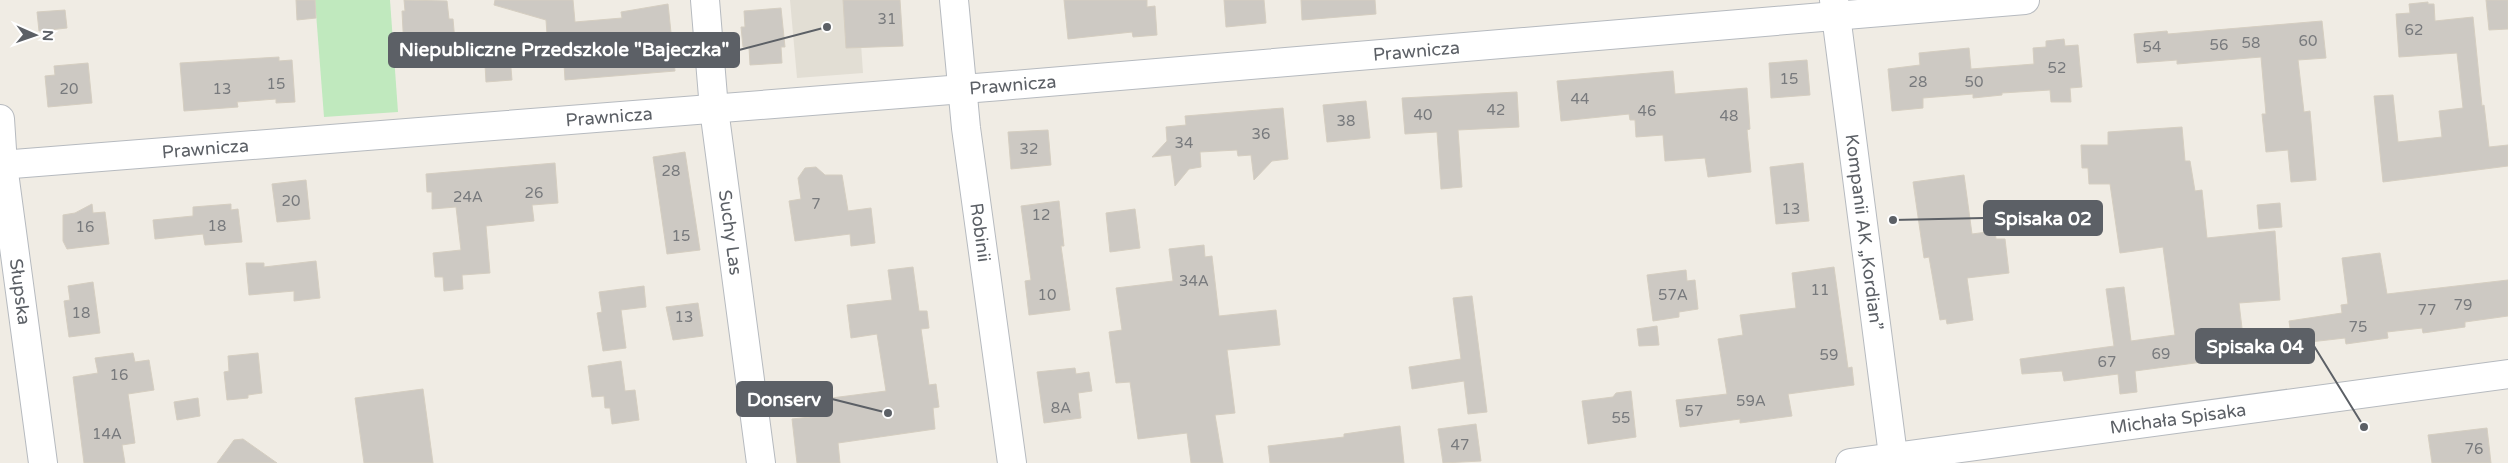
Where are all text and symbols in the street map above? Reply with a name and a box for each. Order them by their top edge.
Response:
north arrow [10,10,60,60]
house number: 31 [878,10,896,28]
house number: 62 [2405,21,2423,39]
text: N [39,30,56,41]
house number: 60 [2299,32,2317,50]
callout: Niepubliczne Przedszkole "Bajeczka" [389,33,739,67]
house number: 58 [2242,34,2260,52]
street label: Prawnicza [1372,36,1461,66]
house number: 56 [2210,36,2228,54]
house number: 54 [2143,38,2161,56]
text: Niepubliczne Przedszkole "Bajeczka" [399,39,730,62]
house number: 52 [2048,59,2066,77]
street label: Prawnicza [968,70,1057,99]
house number: 15 [1780,70,1798,88]
house number: 28 [1909,73,1927,91]
house number: 50 [1965,73,1983,91]
house number: 15 [267,75,285,93]
house number: 20 [60,80,78,98]
house number: 13 [213,80,231,98]
house number: 44 [1571,90,1589,108]
house number: 42 [1487,101,1505,119]
house number: 46 [1638,102,1656,120]
street label: Prawnicza [565,103,653,131]
house number: 40 [1414,106,1432,124]
house number: 48 [1720,107,1738,125]
house number: 38 [1337,112,1355,130]
house number: 36 [1252,125,1270,143]
street label: Kompanii AK „Kordian” [1840,133,1888,331]
street label: Prawnicza [161,134,250,163]
house number: 34 [1175,134,1193,152]
house number: 32 [1020,140,1038,158]
house number: 28 [662,162,680,180]
house number: 26 [525,184,543,202]
house number: 24A [453,188,483,206]
street label: Suchy Las [714,189,747,277]
house number: 20 [282,192,300,210]
house number: 7 [811,195,821,213]
house number: 13 [1782,200,1800,218]
street label: Robinii [965,201,995,263]
callout: Spisaka 02 [1984,201,2102,235]
house number: 12 [1032,206,1050,224]
text: Spisaka 02 [1994,208,2092,231]
house number: 18 [208,217,226,235]
house number: 16 [76,218,94,236]
house number: 15 [672,227,690,245]
street label: Słupska [5,257,35,326]
house number: 34A [1179,272,1209,290]
house number: 11 [1811,281,1829,299]
house number: 10 [1038,286,1056,304]
house number: 57A [1658,286,1688,304]
house number: 79 [2454,296,2472,314]
house number: 77 [2418,301,2436,319]
house number: 18 [72,304,90,322]
house number: 13 [675,308,693,326]
house number: 75 [2349,318,2367,336]
callout: Spisaka 04 [2196,329,2314,363]
text: Spisaka 04 [2206,336,2304,359]
house number: 69 [2152,345,2170,363]
house number: 59 [1820,346,1838,364]
house number: 67 [2098,353,2116,371]
house number: 16 [110,366,128,384]
callout: Donserv [737,382,832,416]
text: Donserv [747,389,821,411]
house number: 59A [1736,392,1766,410]
house number: 8A [1051,399,1071,417]
street label: Michała Spisaka [2109,399,2247,439]
house number: 57 [1685,402,1703,420]
house number: 55 [1612,409,1630,427]
house number: 14A [92,425,122,443]
house number: 47 [1451,436,1469,454]
house number: 76 [2465,440,2483,458]

